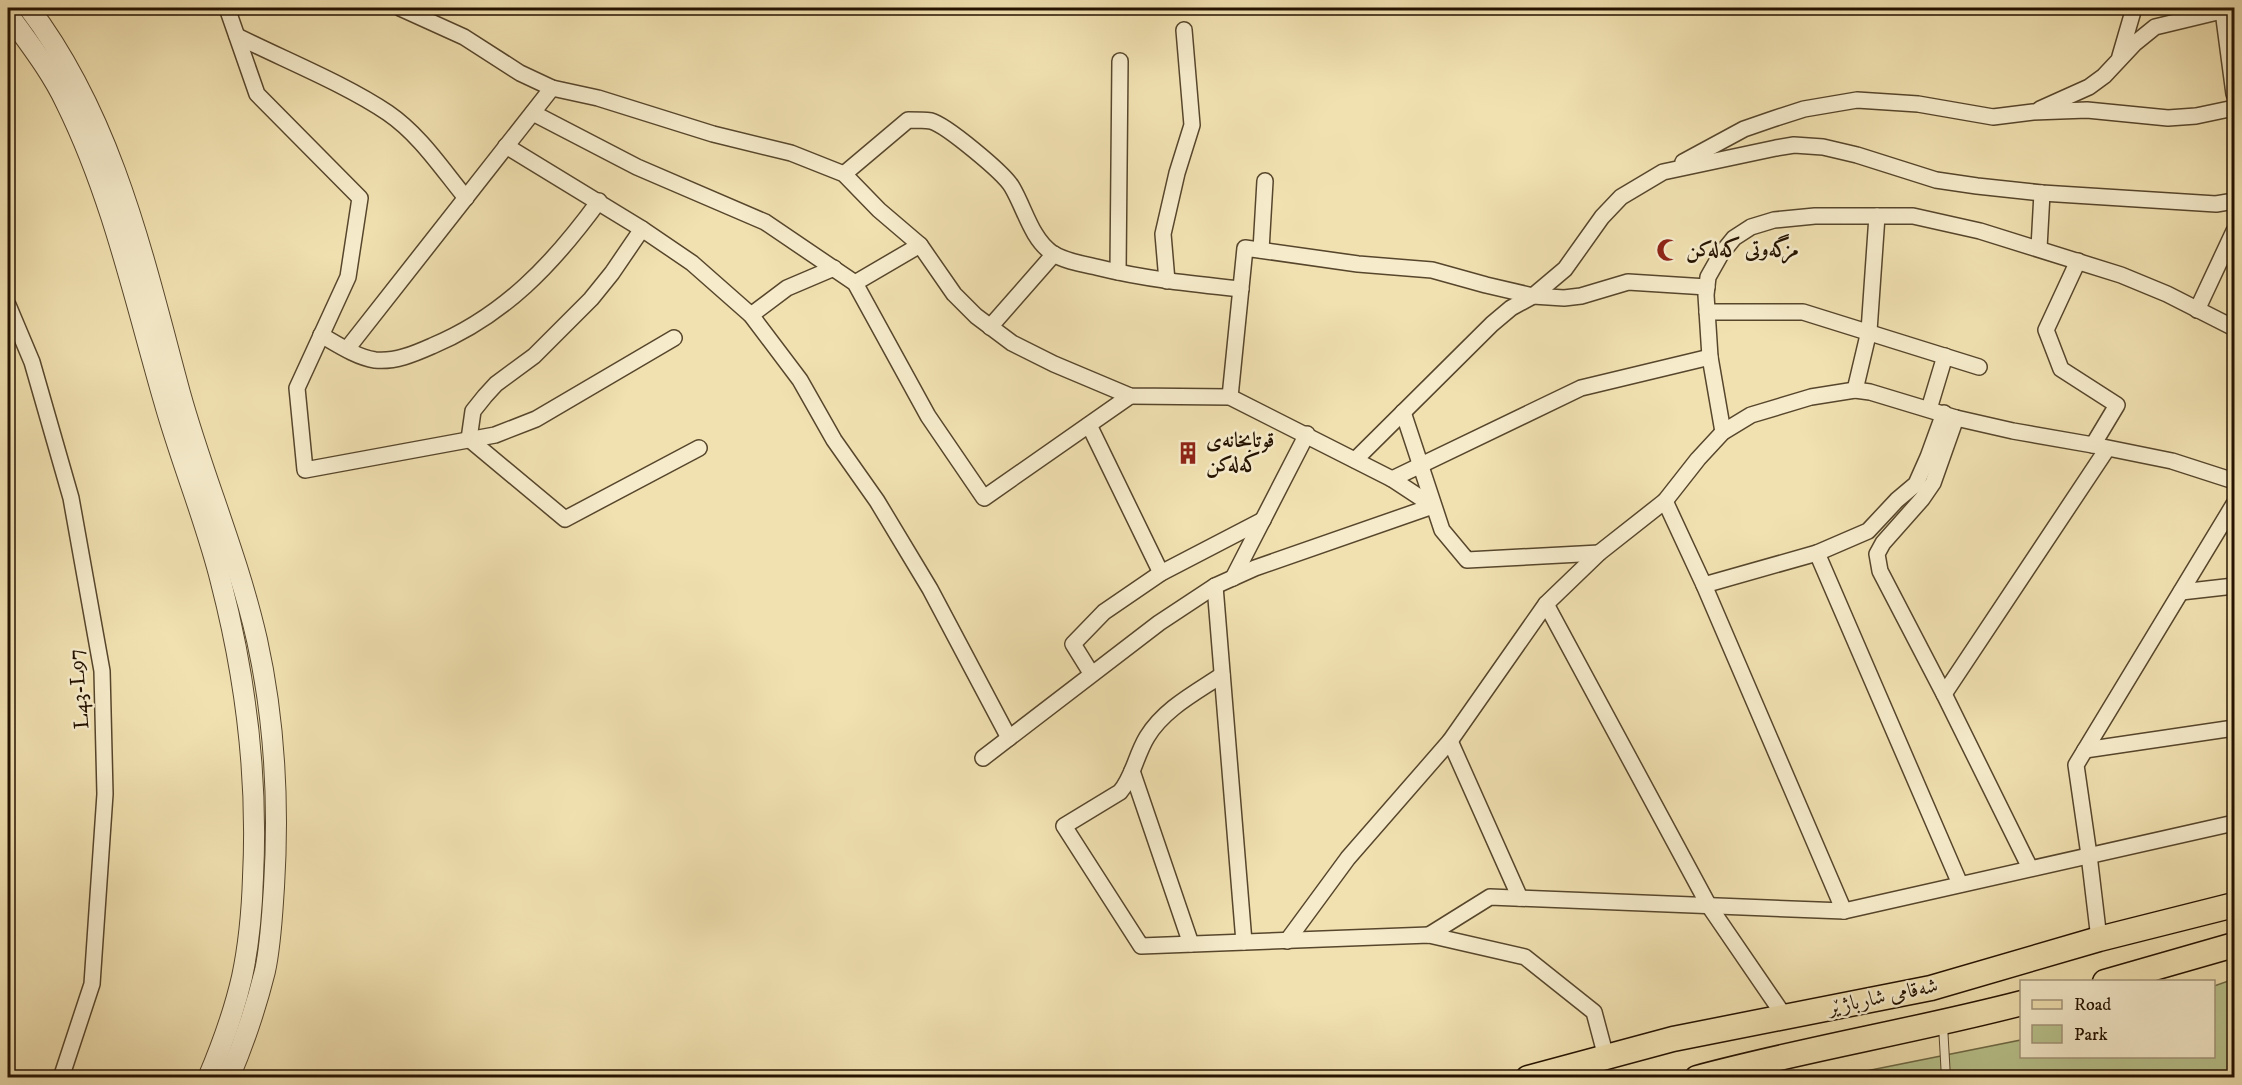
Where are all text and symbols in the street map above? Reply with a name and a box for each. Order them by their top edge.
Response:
place label: مزگەوتی کەلەکن [1686,234,1799,264]
mosque icon: مزگەوتی کەلەکن [1655,237,1681,263]
place label: قوتابخانەی کەلەکن [1206,428,1275,478]
building icon: قوتابخانەی کەلەکن [1175,440,1201,466]
street label: L43-L97 [63,648,95,730]
street label: شەقامی شارباژێر [1824,973,1940,1022]
legend [2020,980,2215,1058]
text: Road [2074,994,2111,1016]
text: Park [2074,1024,2108,1046]

